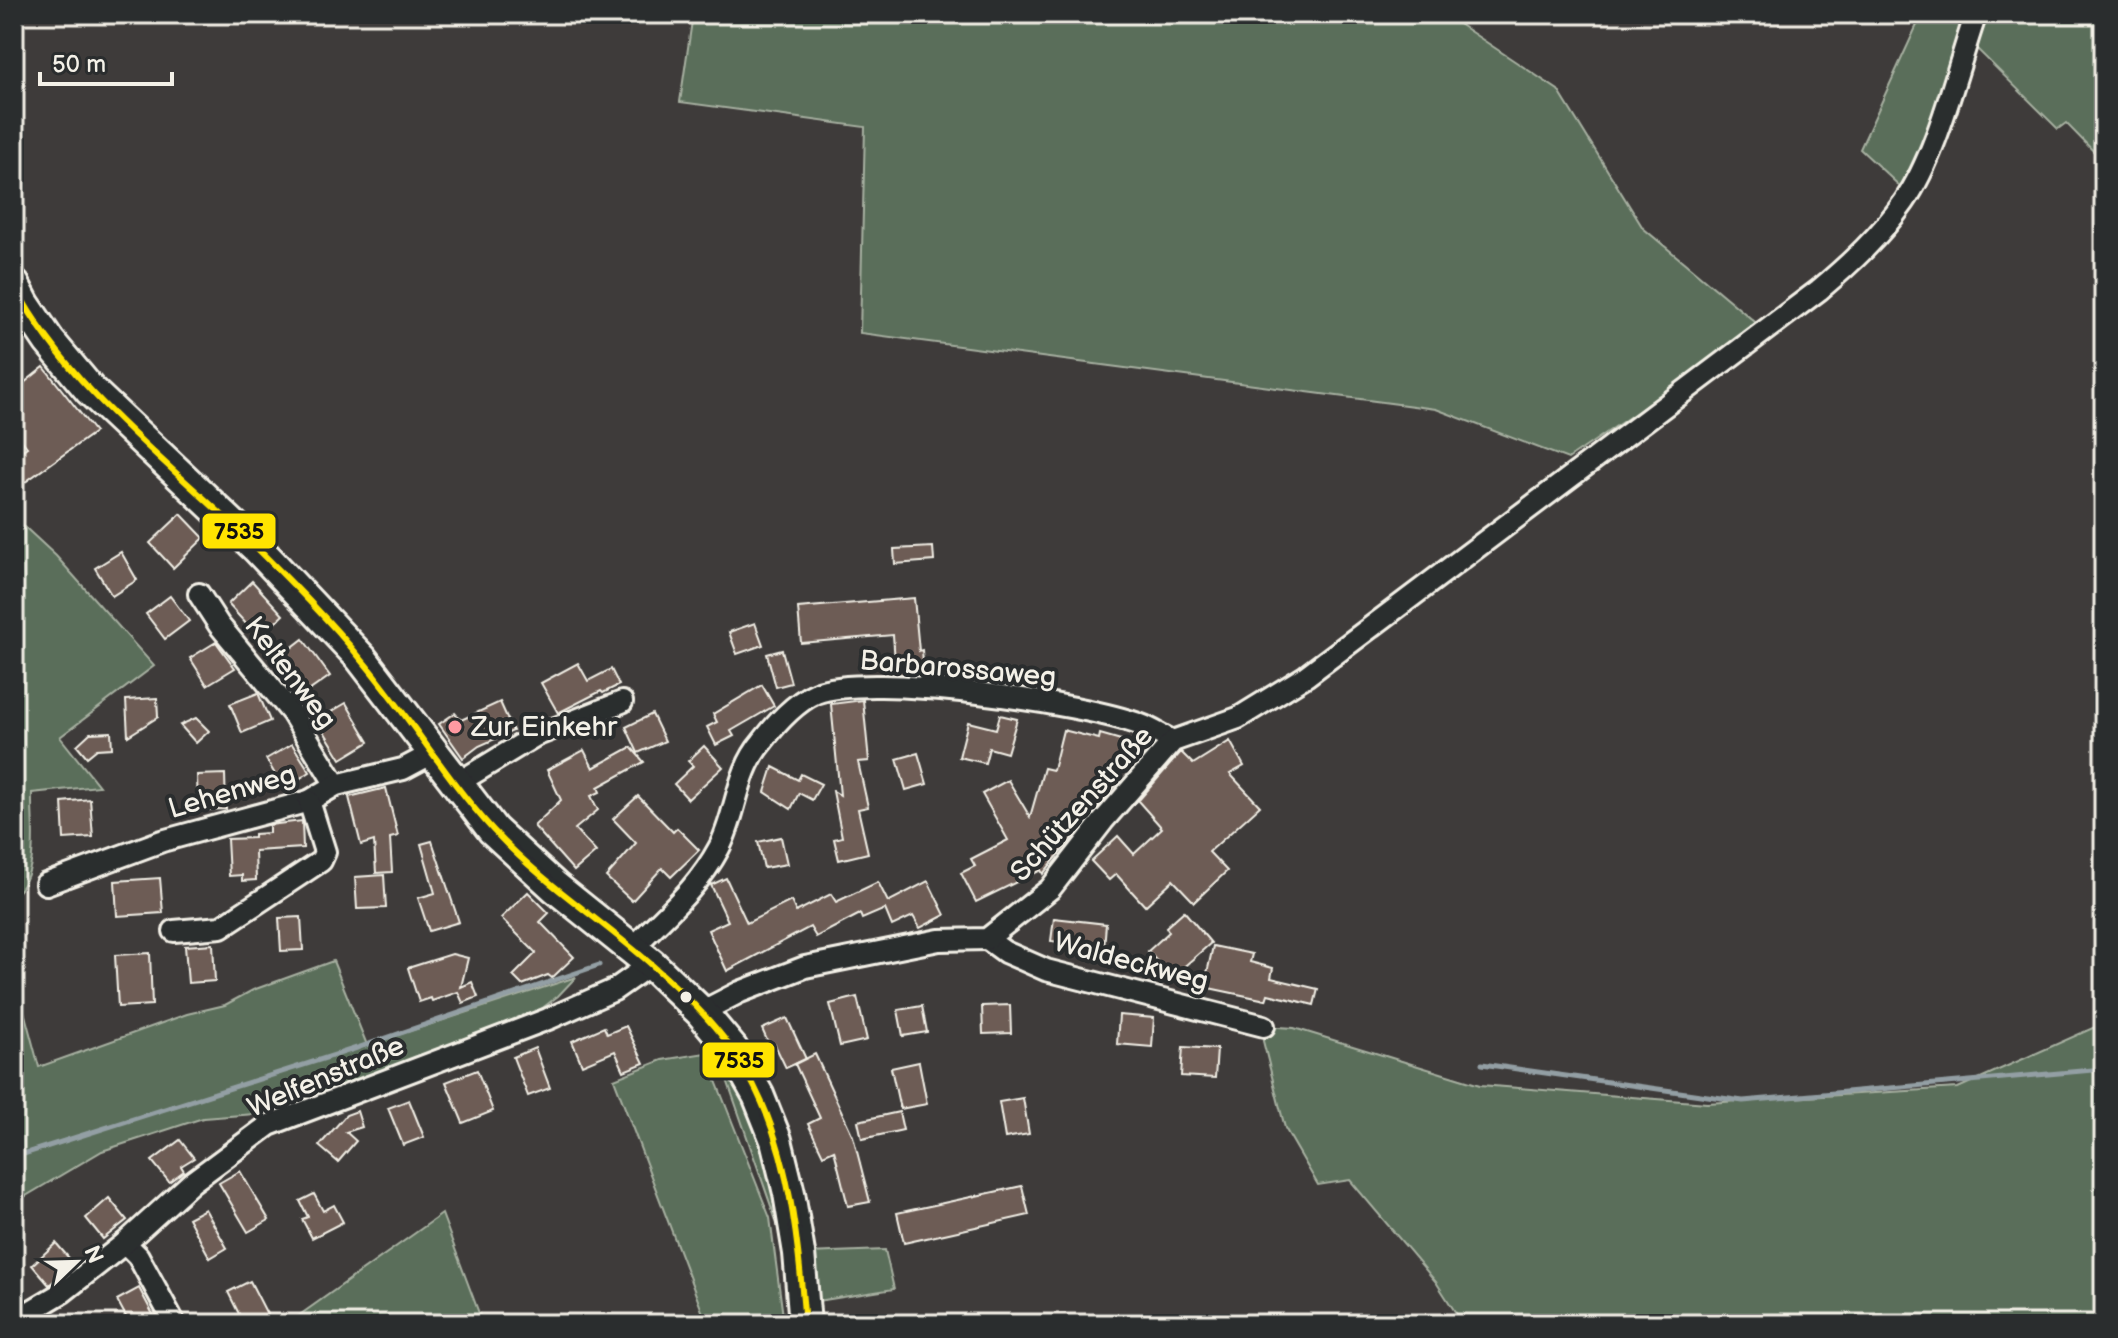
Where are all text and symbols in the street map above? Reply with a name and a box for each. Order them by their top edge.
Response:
scale bar [40,36,172,86]
text: 50 m [52,50,106,79]
line badge: 7535 [201,512,277,550]
text: 7535 [214,519,264,546]
street label: Keltenweg [237,610,343,736]
street label: Barbarossaweg [858,644,1058,694]
place label: Zur Einkehr [470,711,618,744]
marker: Zur Einkehr [446,718,464,736]
street label: Schützenstraße [1004,720,1160,888]
street label: Lehenweg [165,758,299,826]
street label: Waldeckweg [1050,926,1212,998]
unlabelled marker [678,989,694,1005]
street label: Welfenstraße [243,1029,409,1125]
line badge: 7535 [701,1041,776,1079]
text: 7535 [714,1048,764,1075]
north arrow [36,1222,116,1302]
text: N [77,1242,109,1268]

